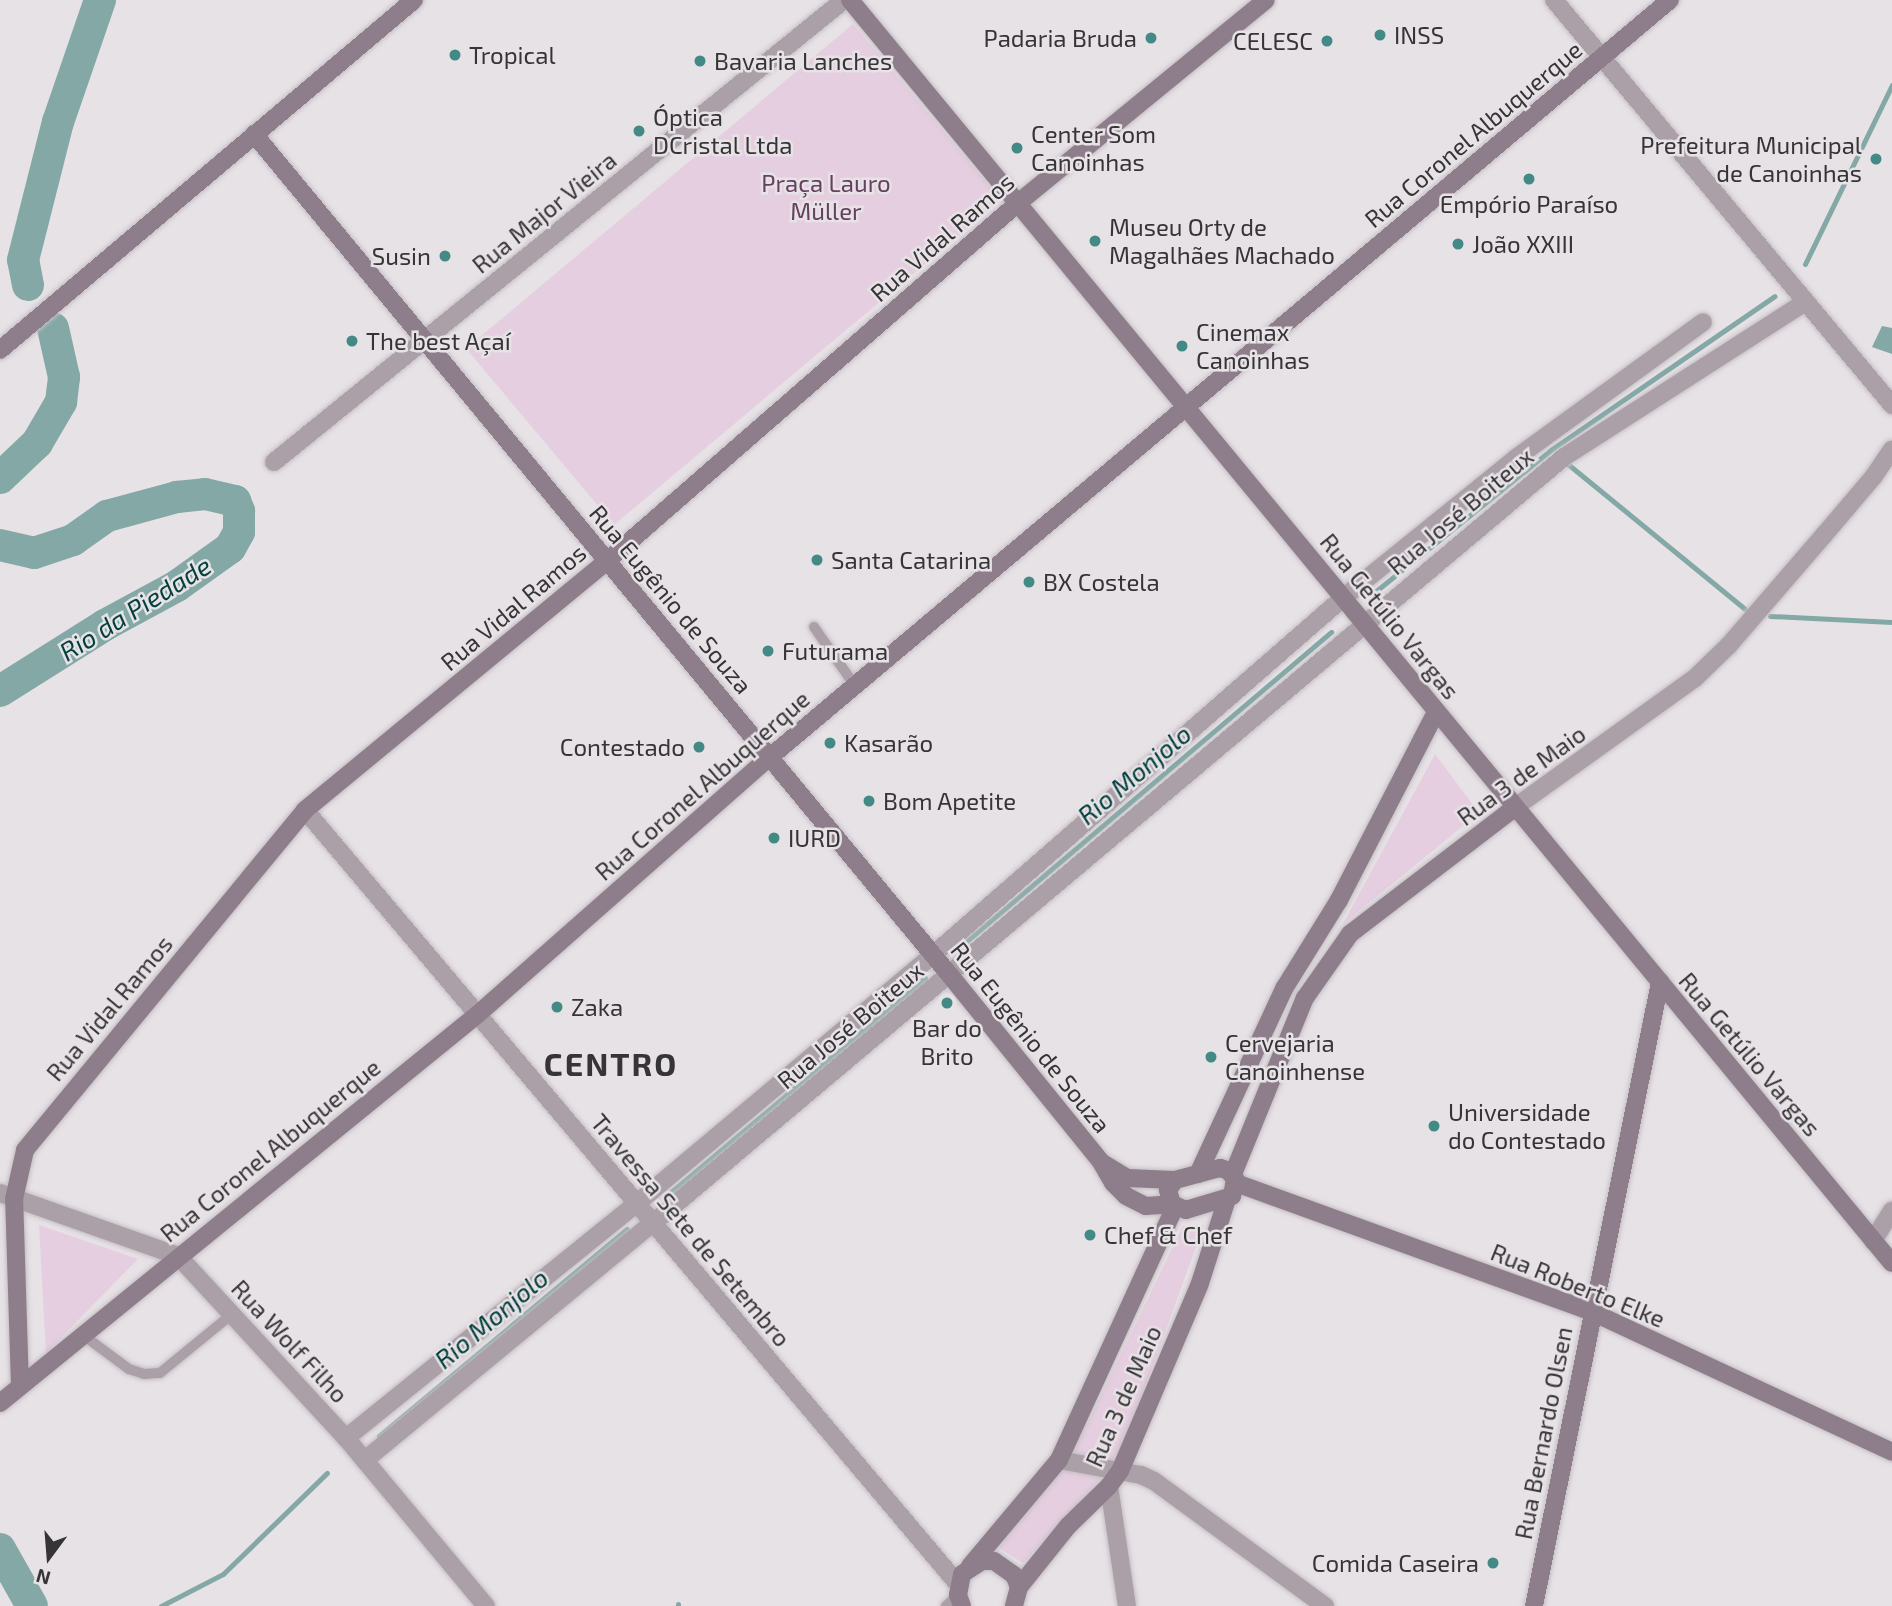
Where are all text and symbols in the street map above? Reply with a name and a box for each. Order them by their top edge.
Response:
place label: INSS [1394,21,1444,49]
place label: Padaria Bruda [984,24,1137,52]
place label: CELESC [1233,27,1313,55]
marker: INSS [1372,27,1388,43]
marker: Padaria Bruda [1143,30,1159,46]
marker: CELESC [1319,33,1335,49]
street label: Rua Coronel Albuquerque [1358,34,1588,234]
place label: Tropical [469,41,556,69]
marker: Tropical [447,47,463,63]
place label: Bavaria Lanches [714,47,892,75]
marker: Bavaria Lanches [692,53,708,69]
place label: Óptica DCristal Ltda [653,103,793,159]
place label: Center Som Canoinhas [1031,120,1157,176]
marker: Óptica DCristal Ltda [631,123,647,139]
place label: Prefeitura Municipal de Canoinhas [1640,131,1862,187]
marker: Center Som Canoinhas [1009,140,1025,156]
street label: Rua Major Vieira [466,145,622,279]
marker: Prefeitura Municipal de Canoinhas [1868,151,1884,167]
street label: Rua Vidal Ramos [864,166,1020,308]
park label: Praça Lauro Müller [761,169,891,225]
marker: Empório Paraíso [1521,171,1537,187]
place label: Empório Paraíso [1440,190,1618,218]
place label: Museu Orty de Magalhães Machado [1109,213,1335,269]
place label: João XXIII [1472,230,1574,258]
marker: Museu Orty de Magalhães Machado [1087,233,1103,249]
marker: João XXIII [1450,236,1466,252]
place label: Susin [372,242,431,270]
marker: Susin [437,248,453,264]
place label: Cinemax Canoinhas [1196,318,1310,374]
place label: The best Açaí [366,327,511,355]
marker: The best Açaí [344,333,360,349]
marker: Cinemax Canoinhas [1174,338,1190,354]
street label: Rua José Boiteux [1381,441,1539,581]
street label: Rua Eugênio de Souza [584,499,758,699]
street label: Rua Getúlio Vargas [1314,527,1466,705]
street label: Rua Vidal Ramos [434,538,592,676]
place label: Santa Catarina [831,546,991,574]
water label: Rio da Piedade [53,549,217,667]
marker: Santa Catarina [809,552,825,568]
place label: BX Costela [1043,568,1160,596]
marker: BX Costela [1021,574,1037,590]
place label: Futurama [782,637,888,665]
marker: Futurama [760,643,776,659]
street label: Rua Coronel Albuquerque [588,684,816,886]
water label: Rio Monjolo [1071,717,1197,831]
street label: Rua 3 de Maio [1451,719,1591,831]
place label: Kasarão [844,729,933,757]
place label: Contestado [560,733,685,761]
marker: Kasarão [822,735,838,751]
marker: Contestado [691,739,707,755]
place label: Bom Apetite [883,787,1017,815]
marker: Bom Apetite [861,793,877,809]
place label: IURD [788,824,841,852]
marker: IURD [766,830,782,846]
street label: Rua Vidal Ramos [40,929,178,1087]
street label: Rua Eugênio de Souza [945,936,1117,1138]
street label: Rua José Boiteux [771,955,929,1095]
street label: Rua Getúlio Vargas [1673,966,1827,1142]
place label: Zaka [571,993,623,1021]
marker: Bar do Brito [939,995,955,1011]
marker: Zaka [549,999,565,1015]
place label: Bar do Brito [912,1014,982,1070]
place label: Cervejaria Canoinhense [1225,1029,1365,1085]
district label: CENTRO [545,1044,677,1082]
marker: Cervejaria Canoinhense [1203,1049,1219,1065]
street label: Rua Coronel Albuquerque [154,1052,386,1248]
place label: Universidade do Contestado [1448,1098,1606,1154]
street label: Travessa Sete de Setembro [585,1108,797,1352]
marker: Universidade do Contestado [1426,1118,1442,1134]
place label: Chef & Chef [1104,1221,1232,1249]
marker: Chef & Chef [1082,1227,1098,1243]
street label: Rua Roberto Elke [1487,1237,1669,1333]
water label: Rio Monjolo [428,1261,554,1375]
street label: Rua Wolf Filho [226,1273,354,1409]
street label: Rua 3 de Maio [1079,1321,1167,1471]
street label: Rua Bernardo Olsen [1508,1324,1578,1542]
north arrow [14,1522,84,1592]
place label: Comida Caseira [1312,1549,1479,1577]
marker: Comida Caseira [1485,1555,1501,1571]
text: N [33,1565,53,1591]

